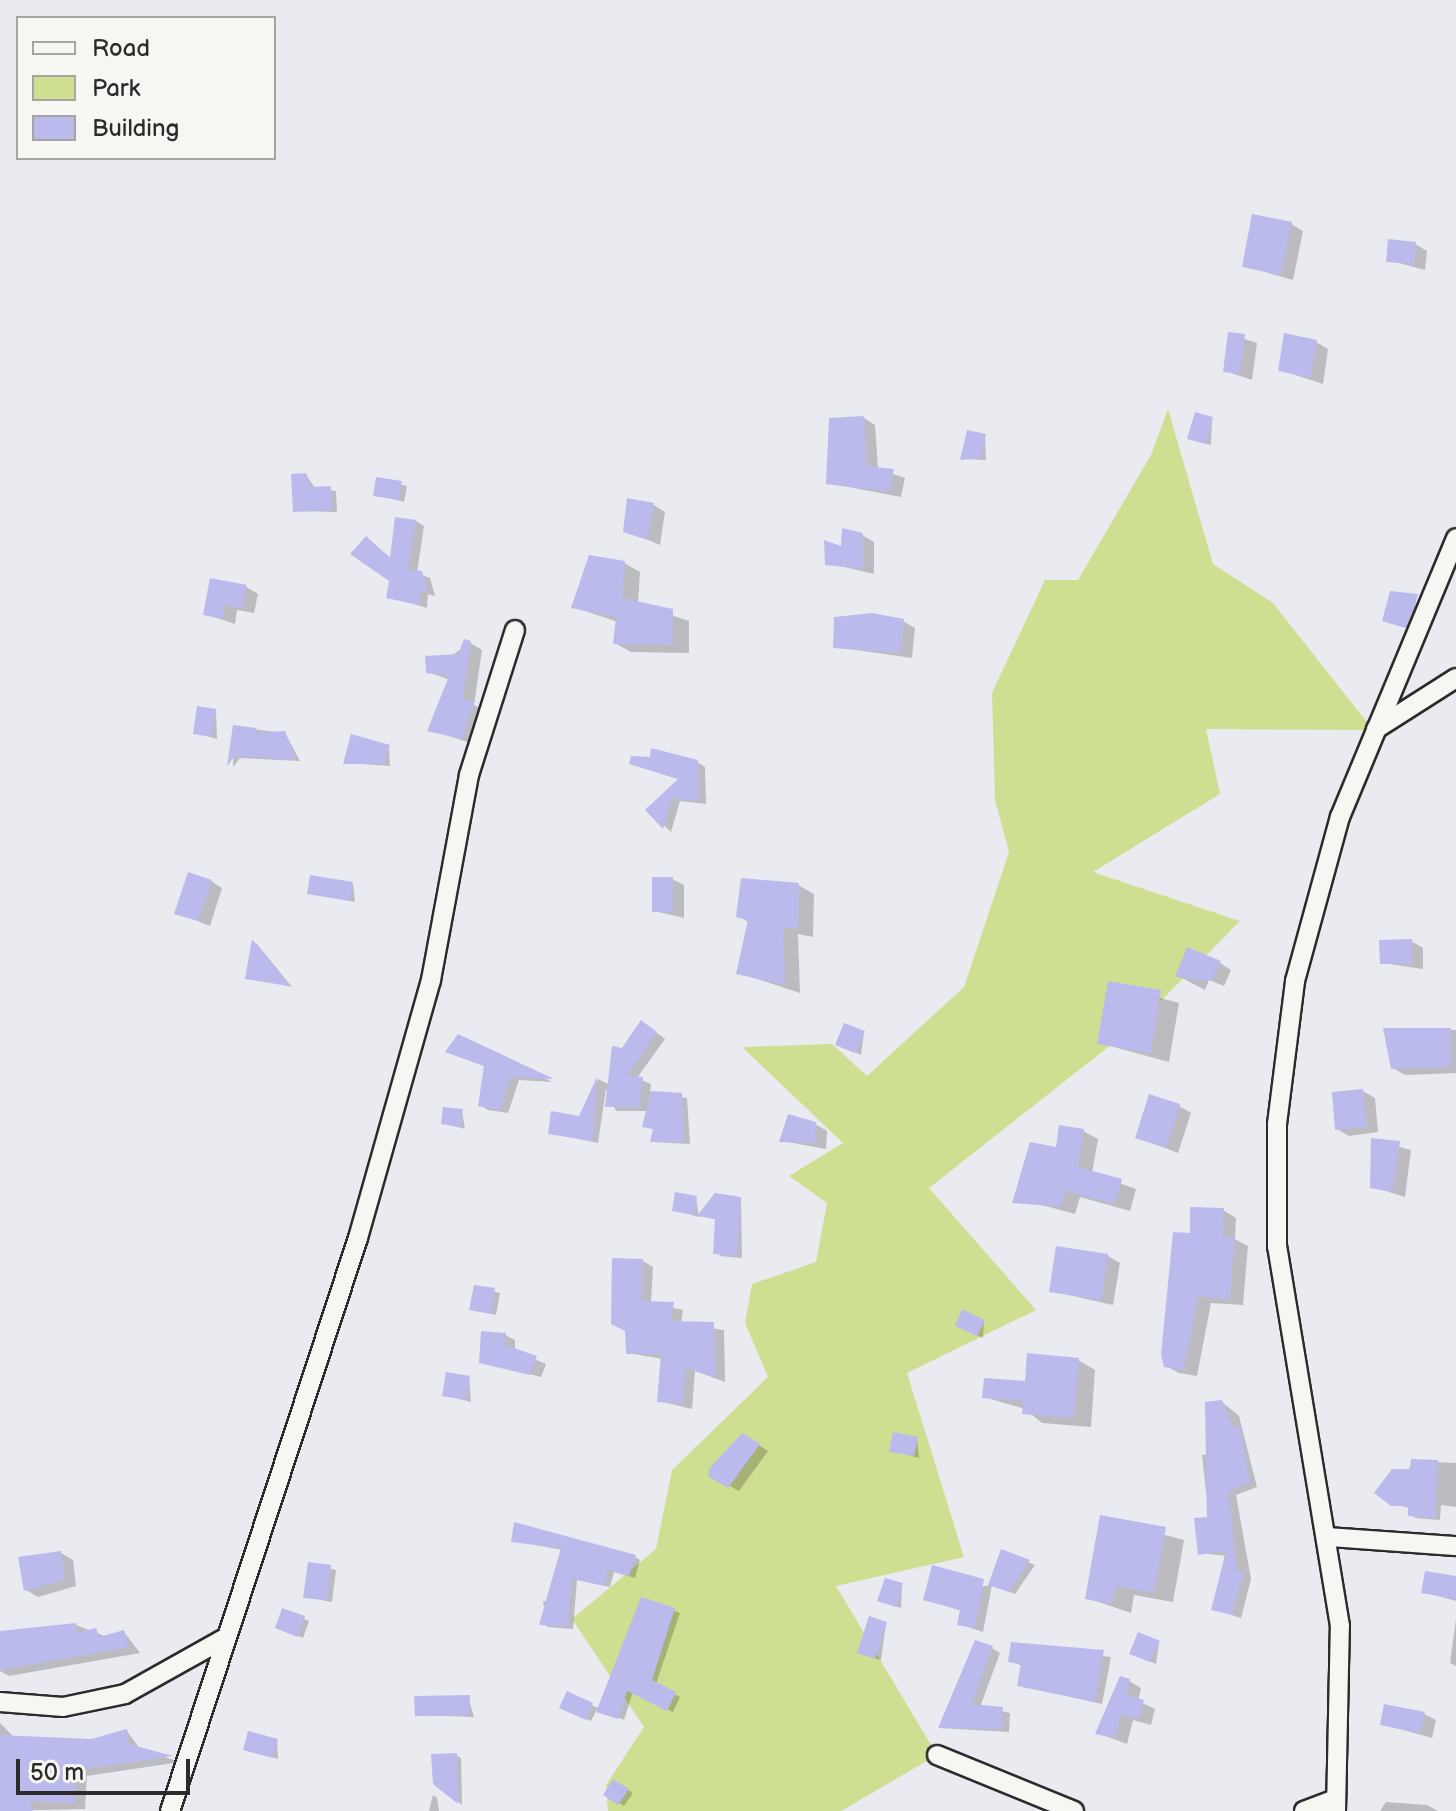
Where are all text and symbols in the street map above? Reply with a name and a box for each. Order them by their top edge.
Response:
legend [16,16,276,160]
text: Road [92,34,150,63]
text: Park [92,74,140,103]
text: Building [92,114,179,143]
scale bar [20,1743,194,1793]
text: 50 m [30,1758,84,1787]

